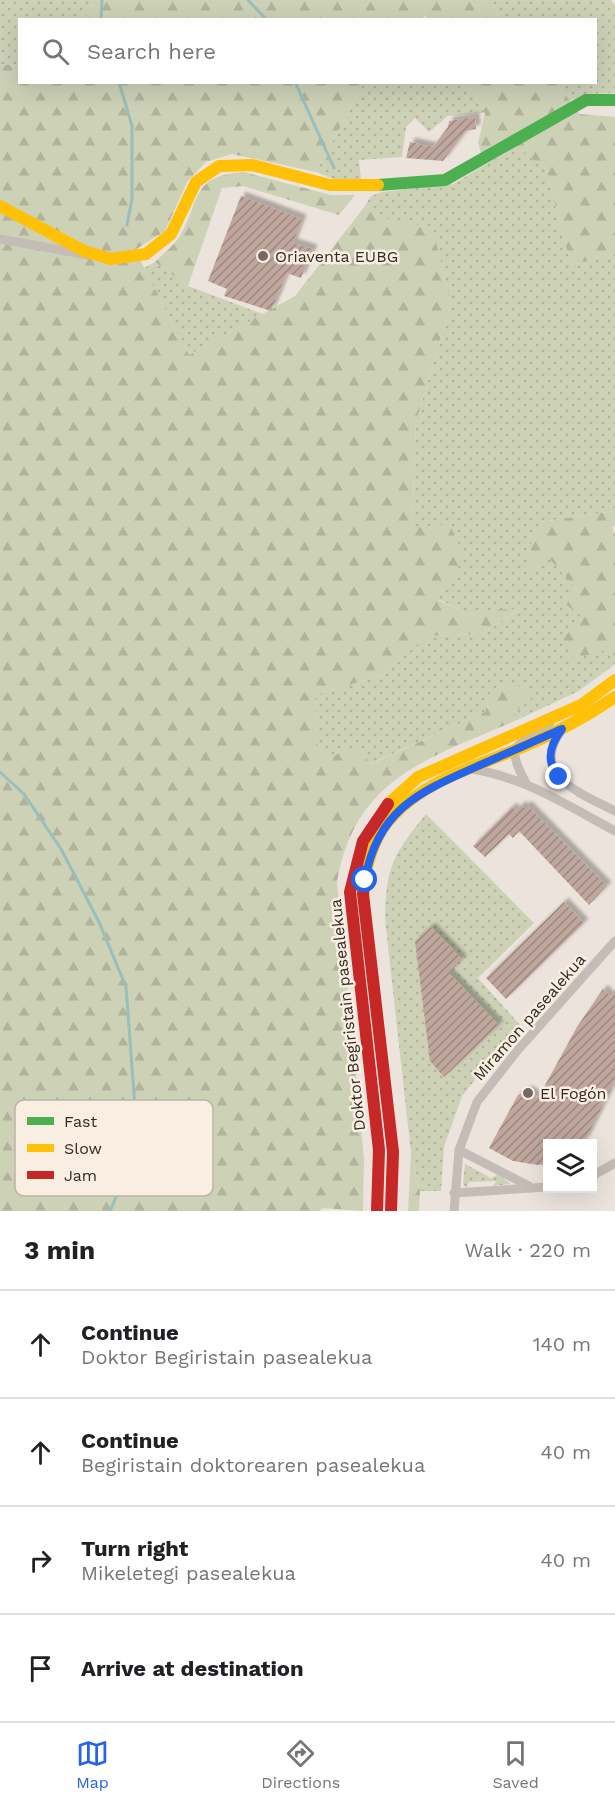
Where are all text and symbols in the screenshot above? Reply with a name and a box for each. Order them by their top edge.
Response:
search box [18,18,597,84]
icon: search [39,35,72,68]
text: Search here [87,39,216,64]
place label: Oriaventa EUBG [275,247,398,266]
marker: Oriaventa EUBG [256,249,270,263]
route end [545,763,571,789]
route start [351,866,377,892]
street label: Doktor Begiristain pasealekua [326,898,369,1132]
street label: Miramon pasealekua [469,950,590,1084]
place label: El Fogón [540,1084,607,1103]
marker: El Fogón [521,1086,535,1100]
legend [15,1100,213,1196]
text: Fast [64,1112,97,1131]
text: Slow [64,1139,102,1158]
map controls [543,1139,597,1193]
button: layers [543,1139,597,1193]
text: Jam [64,1166,97,1185]
text: 3 min [24,1235,95,1265]
text: Walk · 220 m [464,1238,591,1262]
text: Continue [81,1320,179,1345]
icon: ahead [24,1328,57,1361]
text: 140 m [533,1332,591,1356]
text: Doktor Begiristain pasealekua [81,1345,372,1369]
text: Continue [81,1428,179,1453]
icon: ahead [24,1436,57,1469]
text: 40 m [540,1440,591,1464]
text: Begiristain doktorearen pasealekua [81,1453,425,1477]
text: Turn right [81,1536,188,1561]
icon: right [24,1544,57,1577]
text: 40 m [540,1548,591,1572]
text: Mikeletegi pasealekua [81,1561,296,1585]
icon: arrive [24,1652,57,1685]
text: Arrive at destination [81,1656,304,1681]
tab: Map [76,1737,109,1792]
tab: Directions [261,1737,340,1792]
tab: Saved [492,1737,539,1792]

